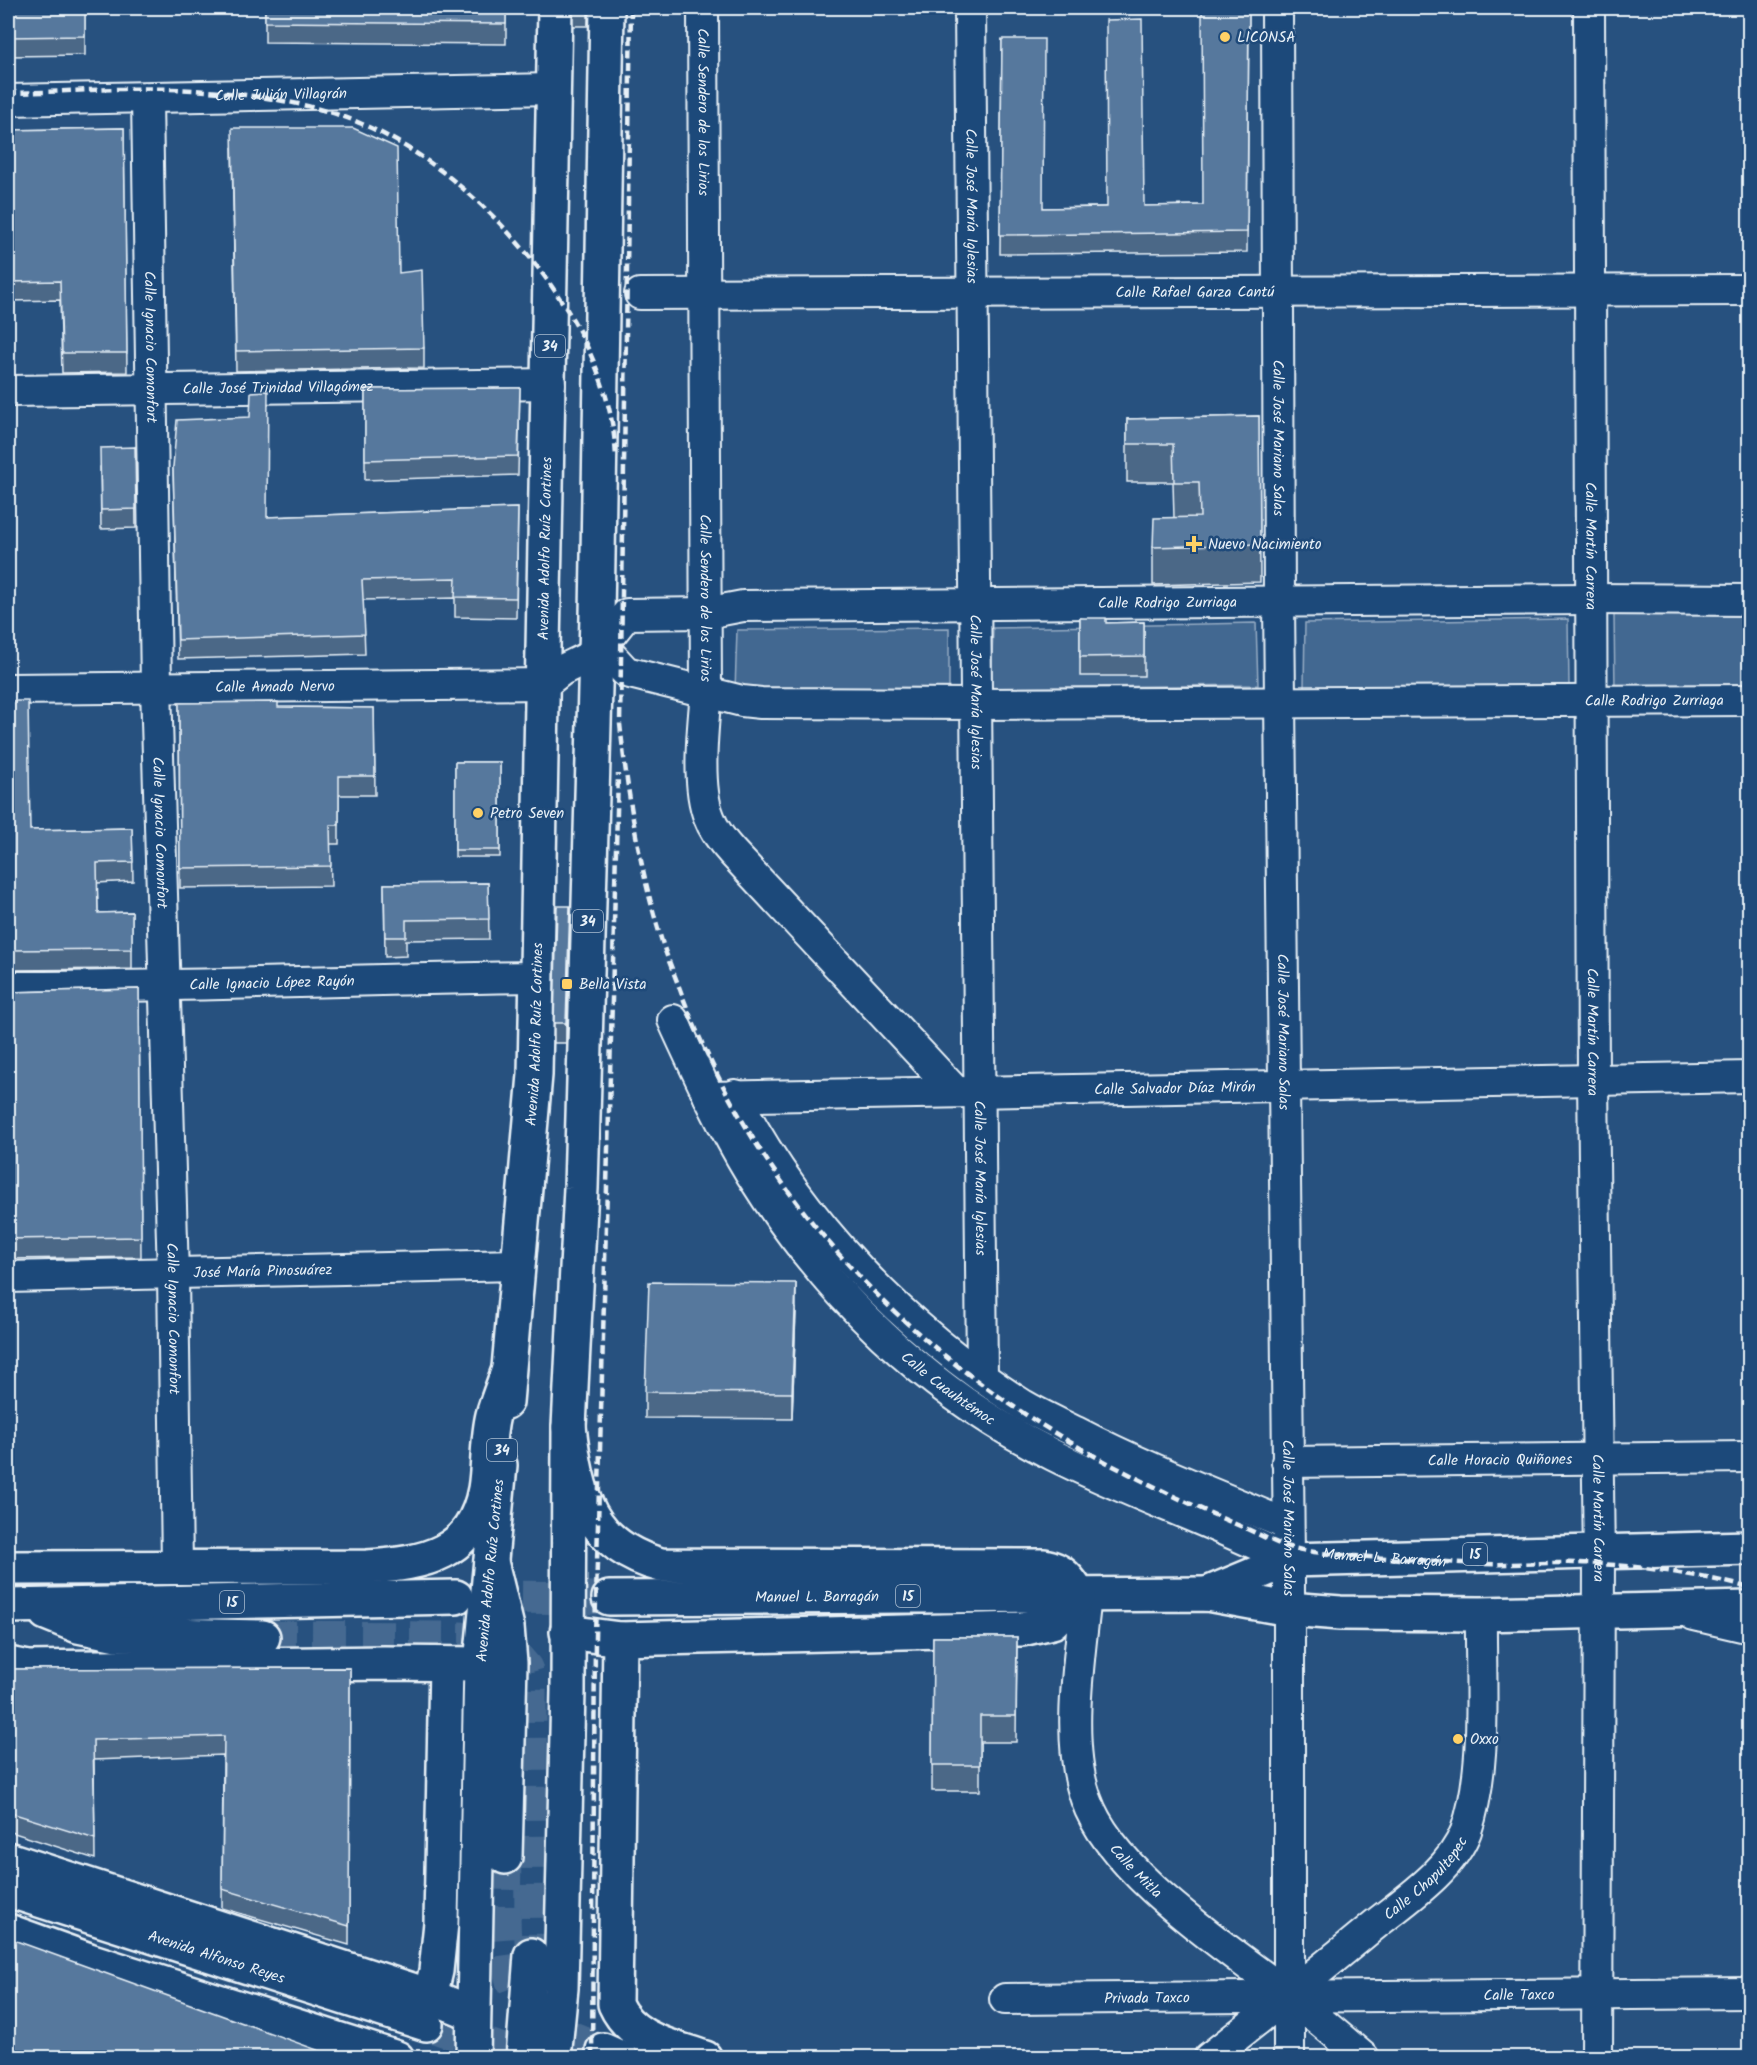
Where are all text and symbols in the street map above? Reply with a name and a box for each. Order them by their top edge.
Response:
place label: LICONSA [1237,26,1295,50]
street label: Calle Sendero de los Lirios [690,28,715,197]
marker: LICONSA [1218,30,1232,44]
street label: Calle Julián Villagrán [215,82,347,109]
street label: Calle José María Iglesias [958,128,983,284]
street label: Calle Ignacio Comonfort [137,271,163,423]
street label: Calle Rafael Garza Cantú [1115,281,1275,305]
road number: 34 [535,335,565,357]
street label: Calle José Mariano Salas [1265,360,1290,517]
street label: Calle José Trinidad Villagómez [183,375,374,402]
street label: Avenida Adolfo Ruíz Cortines [532,456,560,640]
street label: Calle Martín Carrera [1578,482,1602,610]
street label: Calle Sendero de los Lirios [692,514,717,682]
place label: Nuevo Nacimiento [1208,533,1322,557]
marker: Nuevo Nacimiento [1185,535,1203,553]
street label: Calle Rodrigo Zurriaga [1098,591,1237,616]
street label: Calle José María Iglesias [962,614,988,770]
street label: Calle Amado Nervo [215,675,335,700]
street label: Calle Rodrigo Zurriaga [1585,689,1724,714]
street label: Calle Ignacio Comonfort [145,757,173,909]
place label: Petro Seven [490,802,564,826]
marker: Petro Seven [471,806,485,820]
road number: 34 [573,910,603,932]
street label: Avenida Adolfo Ruíz Cortines [520,942,550,1127]
street label: Calle José Mariano Salas [1270,954,1295,1111]
street label: Calle Martín Carrera [1580,968,1604,1096]
street label: Calle Ignacio López Rayón [189,970,355,998]
place label: Bella Vista [579,973,647,997]
marker: Bella Vista [560,977,574,991]
street label: Calle Salvador Díaz Mirón [1094,1075,1256,1103]
street label: Calle José María Iglesias [967,1100,992,1256]
street label: Calle Ignacio Comonfort [159,1242,186,1395]
street label: José María Pinosuárez [193,1258,333,1286]
street label: Calle Cuauhtémoc [895,1346,1000,1433]
road number: 34 [487,1439,517,1461]
street label: Calle José Mariano Salas [1275,1440,1300,1597]
street label: Calle Horacio Quiñones [1428,1448,1573,1473]
street label: Calle Martín Carrera [1585,1454,1610,1582]
street label: Avenida Adolfo Ruíz Cortines [470,1478,512,1663]
street label: Manuel L. Barragán [1321,1542,1447,1575]
road number: 15 [1463,1543,1487,1565]
street label: Manuel L. Barragán [755,1585,879,1610]
road number: 15 [896,1585,920,1607]
road number: 15 [220,1591,244,1613]
place label: Oxxo [1470,1728,1499,1752]
marker: Oxxo [1451,1732,1465,1746]
street label: Calle Chapultepec [1379,1832,1475,1927]
street label: Calle Mitla [1103,1839,1167,1905]
street label: Avenida Alfonso Reyes [145,1925,288,1991]
street label: Calle Taxco [1483,1984,1555,2008]
street label: Privada Taxco [1104,1987,1190,2011]

